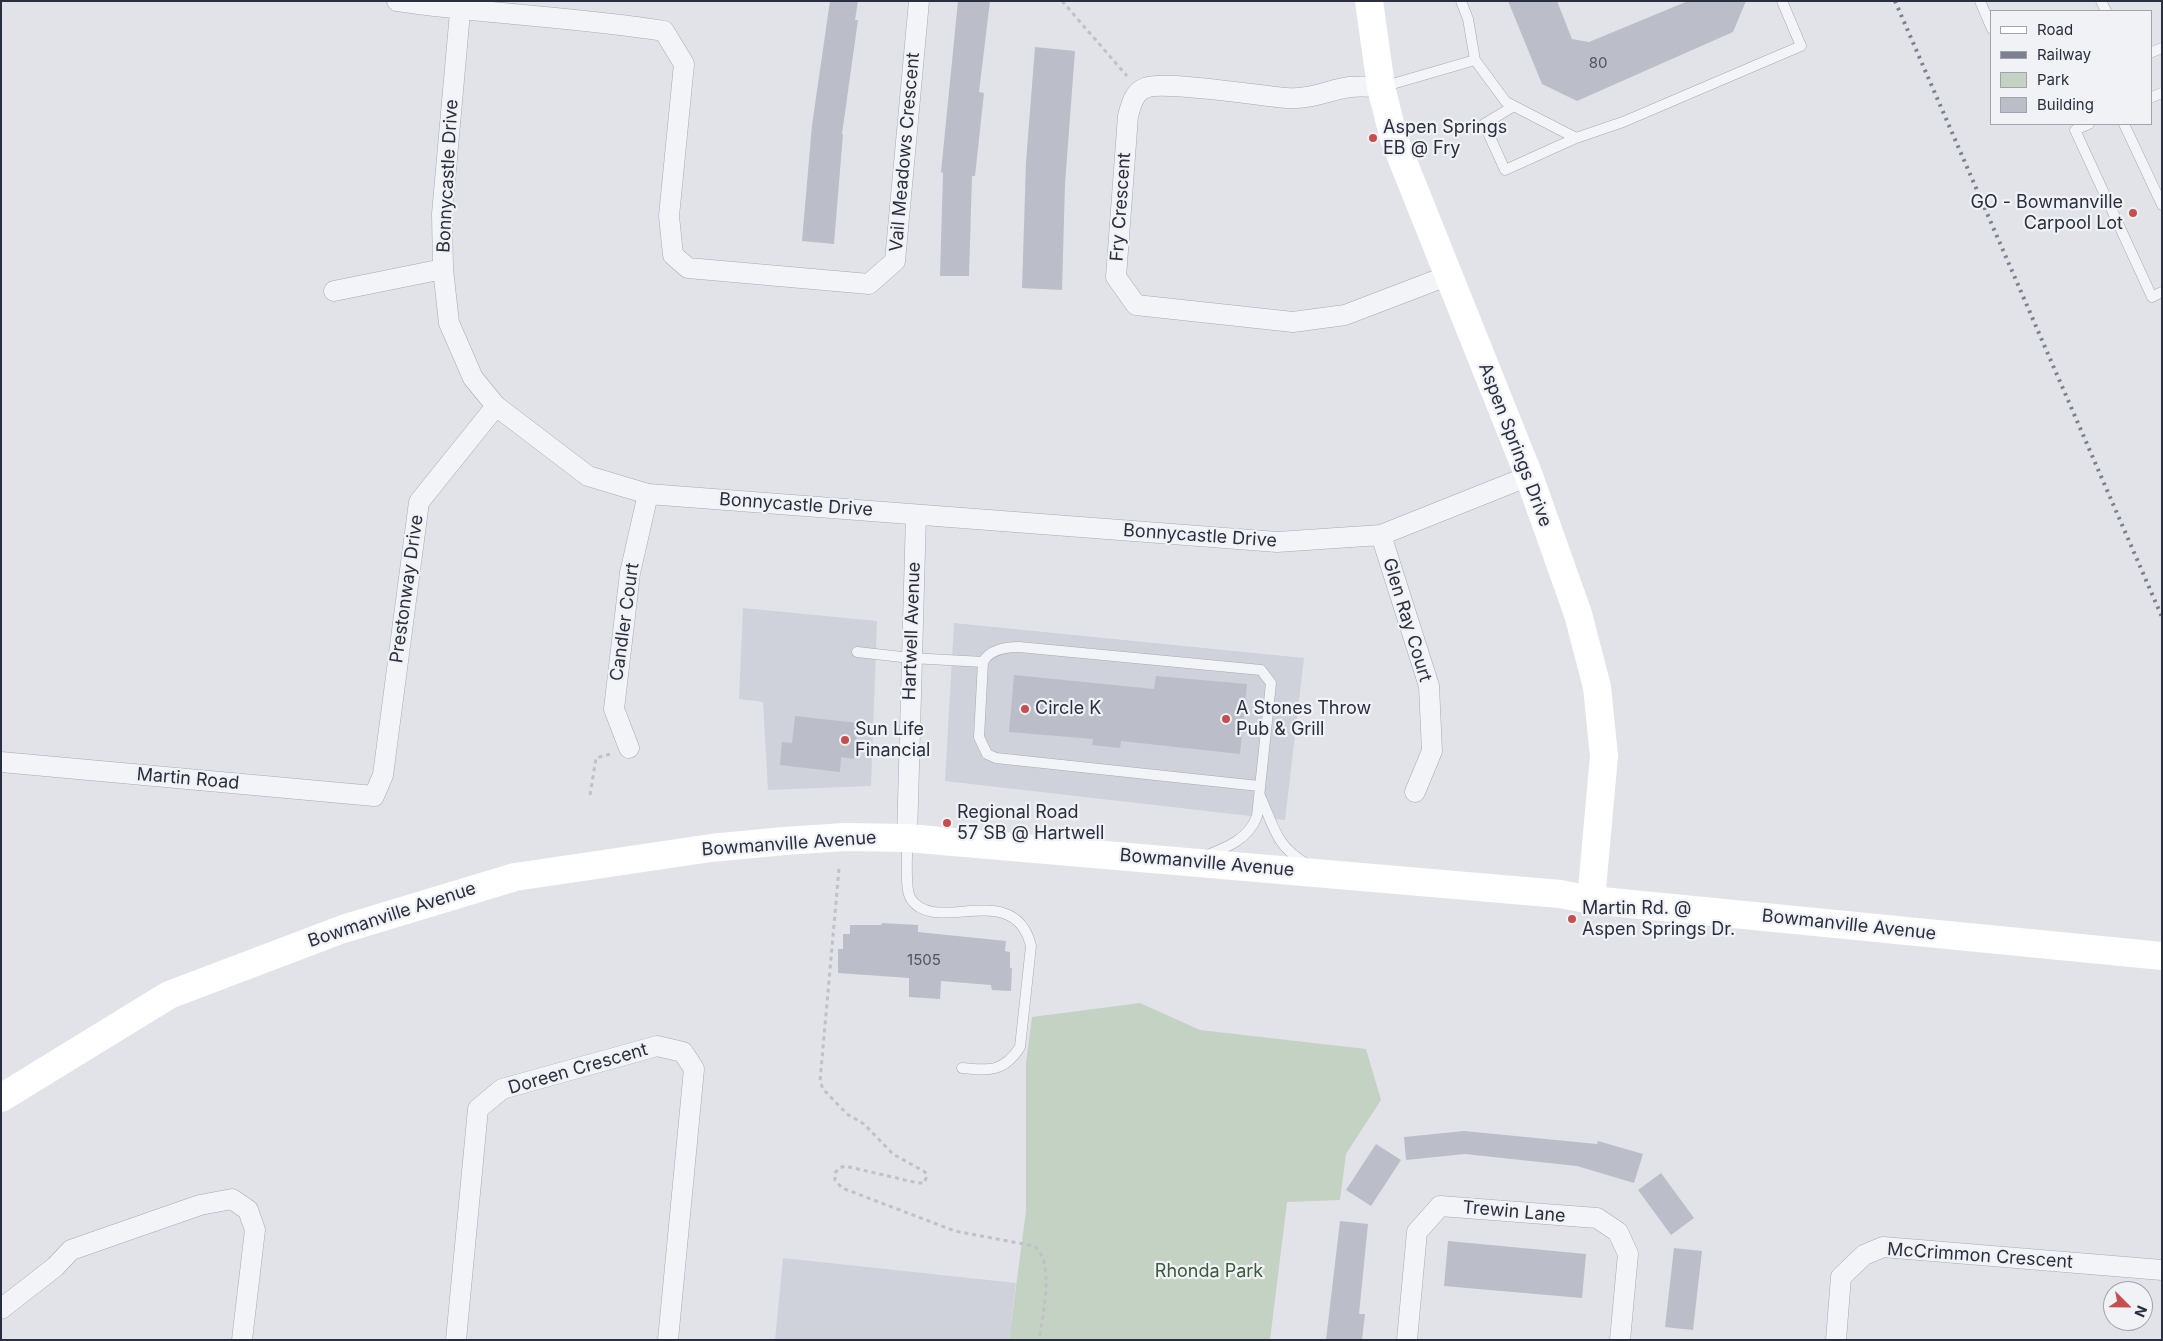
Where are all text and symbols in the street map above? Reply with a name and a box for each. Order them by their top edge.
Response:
legend [1990,10,2153,125]
text: Road [2037,20,2073,39]
text: Railway [2037,45,2091,64]
street label: Vail Meadows Crescent [886,51,924,253]
house number: 80 [1589,54,1607,72]
text: Park [2037,70,2069,89]
text: Building [2037,95,2094,114]
street label: Bonnycastle Drive [433,99,463,253]
place label: Aspen Springs EB @ Fry [1383,117,1507,160]
marker: Aspen Springs EB @ Fry [1367,132,1379,144]
street label: Fry Crescent [1106,152,1136,262]
place label: GO - Bowmanville Carpool Lot [1970,192,2123,234]
marker: GO - Bowmanville Carpool Lot [2127,207,2139,219]
street label: Aspen Springs Drive [1474,360,1556,530]
street label: Bonnycastle Drive [718,489,874,521]
street label: Prestonway Drive [386,513,428,665]
street label: Bonnycastle Drive [1122,520,1278,552]
street label: Glen Ray Court [1378,556,1436,684]
street label: Hartwell Avenue [899,561,925,701]
street label: Candler Court [606,562,644,682]
place label: Circle K [1035,698,1101,720]
place label: A Stones Throw Pub & Grill [1236,698,1371,741]
marker: Circle K [1019,703,1031,715]
marker: A Stones Throw Pub & Grill [1220,713,1232,725]
place label: Sun Life Financial [855,719,930,762]
marker: Sun Life Financial [839,734,851,746]
street label: Martin Road [136,764,240,794]
place label: Regional Road 57 SB @ Hartwell [957,802,1104,844]
marker: Regional Road 57 SB @ Hartwell [941,817,953,829]
street label: Bowmanville Avenue [701,827,877,861]
street label: Bowmanville Avenue [1119,845,1295,881]
street label: Bowmanville Avenue [305,878,479,952]
place label: Martin Rd. @ Aspen Springs Dr. [1582,898,1735,941]
street label: Bowmanville Avenue [1761,905,1937,945]
marker: Martin Rd. @ Aspen Springs Dr. [1566,913,1578,925]
house number: 1505 [907,951,941,969]
street label: Doreen Crescent [506,1039,650,1099]
street label: Trewin Lane [1462,1197,1566,1227]
street label: McCrimmon Crescent [1886,1239,2074,1273]
park label: Rhonda Park [1155,1261,1263,1283]
north arrow [2103,1281,2153,1331]
text: N [2131,1303,2151,1320]

